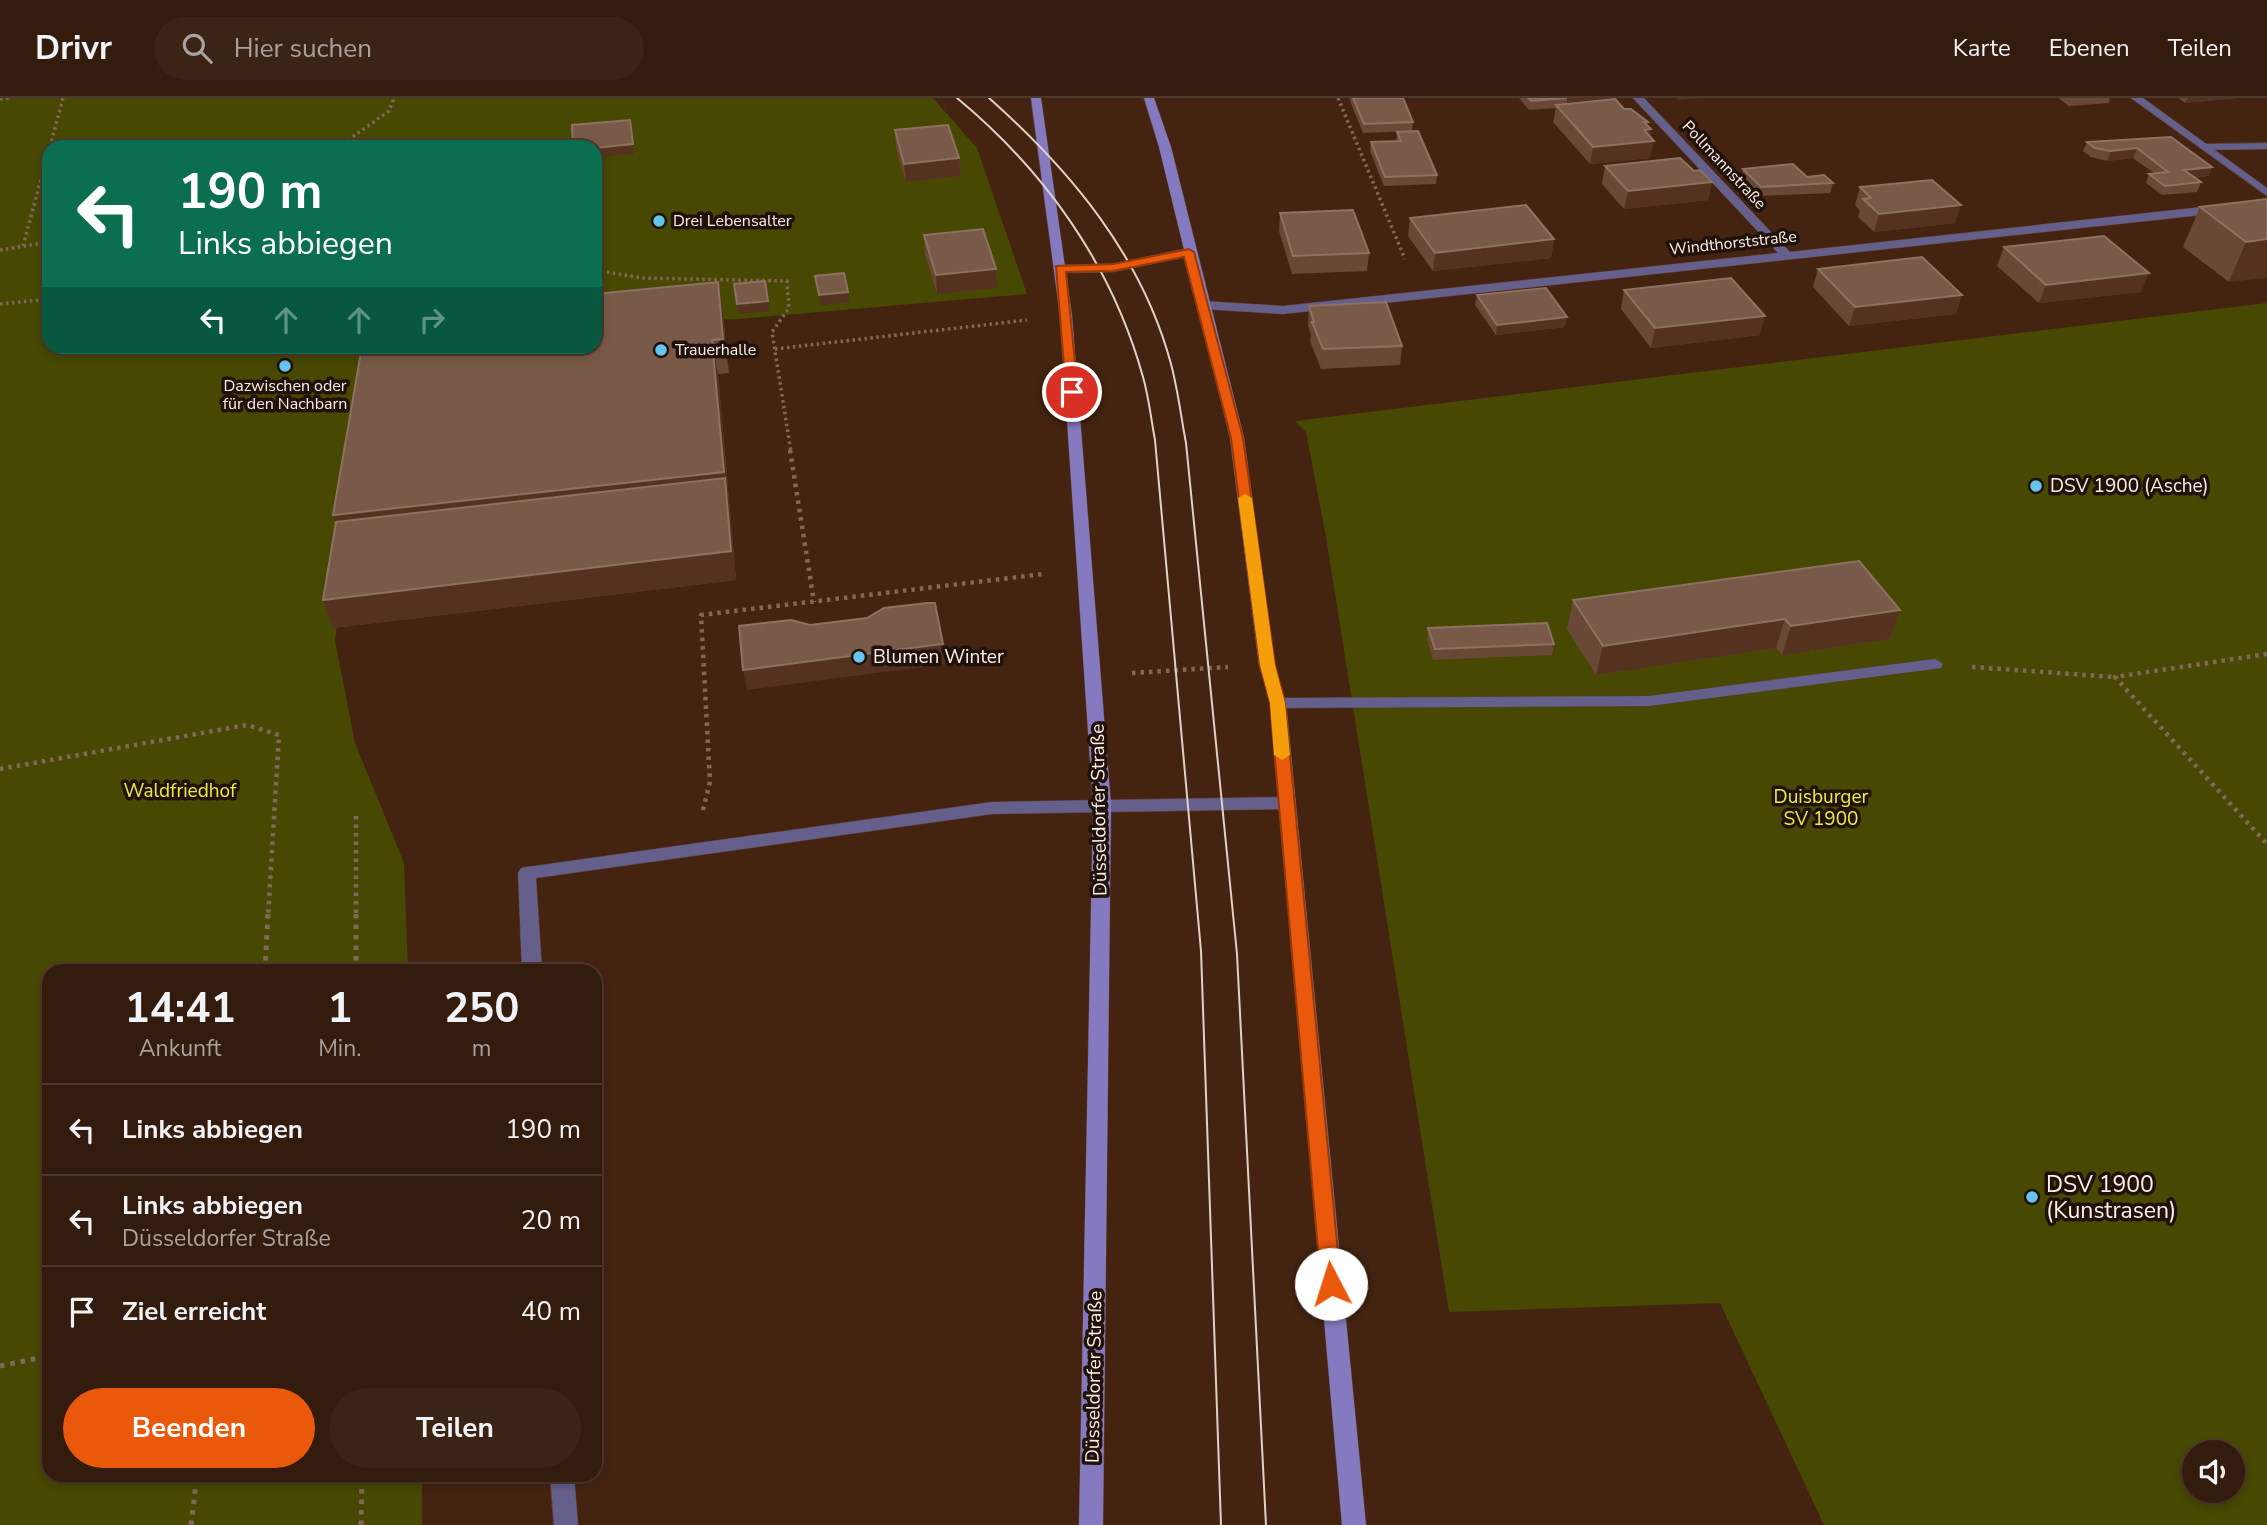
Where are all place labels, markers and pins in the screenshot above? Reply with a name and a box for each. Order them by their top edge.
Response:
place label: Drei Lebensalter [673,210,792,232]
marker: Drei Lebensalter [651,213,667,229]
place label: Trauerhalle [675,339,756,361]
marker: Trauerhalle [653,342,669,358]
marker: Dazwischen oder für den Nachbarn [277,358,293,374]
pin [1042,362,1102,422]
place label: Dazwischen oder für den Nachbarn [223,375,347,415]
place label: DSV 1900 (Asche) [2050,473,2208,499]
marker: DSV 1900 (Asche) [2028,478,2044,494]
place label: Blumen Winter [873,644,1004,670]
marker: Blumen Winter [851,649,867,665]
place label: DSV 1900 (Kunstrasen) [2046,1169,2176,1226]
marker: DSV 1900 (Kunstrasen) [2024,1189,2040,1205]

